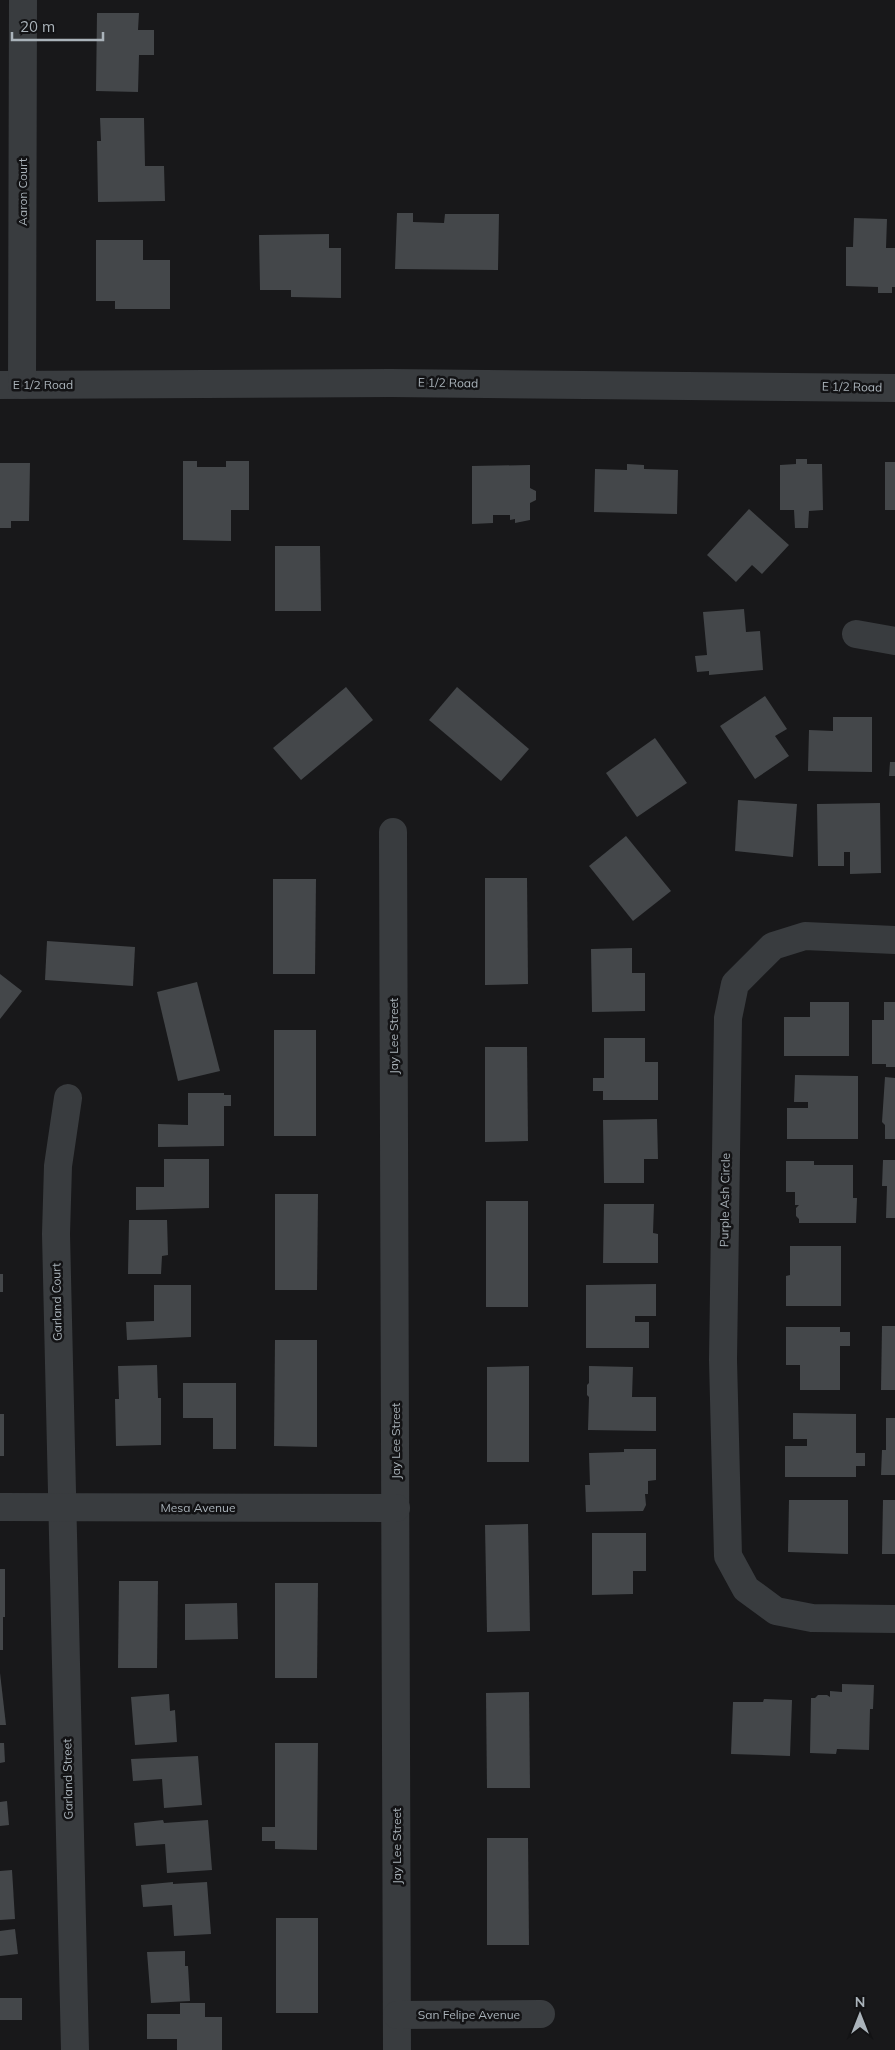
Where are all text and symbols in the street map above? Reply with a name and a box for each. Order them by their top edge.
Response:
scale bar [12,10,104,42]
text: 20 m [20,17,55,36]
street label: Aaron Court [15,158,30,226]
street label: E 1/2 Road [418,374,478,391]
street label: E 1/2 Road [13,377,73,392]
street label: E 1/2 Road [822,378,882,395]
street label: Jay Lee Street [386,998,401,1074]
street label: Purple Ash Circle [716,1153,733,1247]
street label: Garland Court [48,1263,65,1341]
street label: Jay Lee Street [388,1403,403,1479]
street label: Mesa Avenue [161,1500,235,1515]
street label: Garland Street [59,1738,76,1820]
street label: Jay Lee Street [389,1808,404,1884]
north arrow [835,1990,885,2040]
text: N [855,1993,865,2011]
street label: San Felipe Avenue [418,2007,520,2022]

